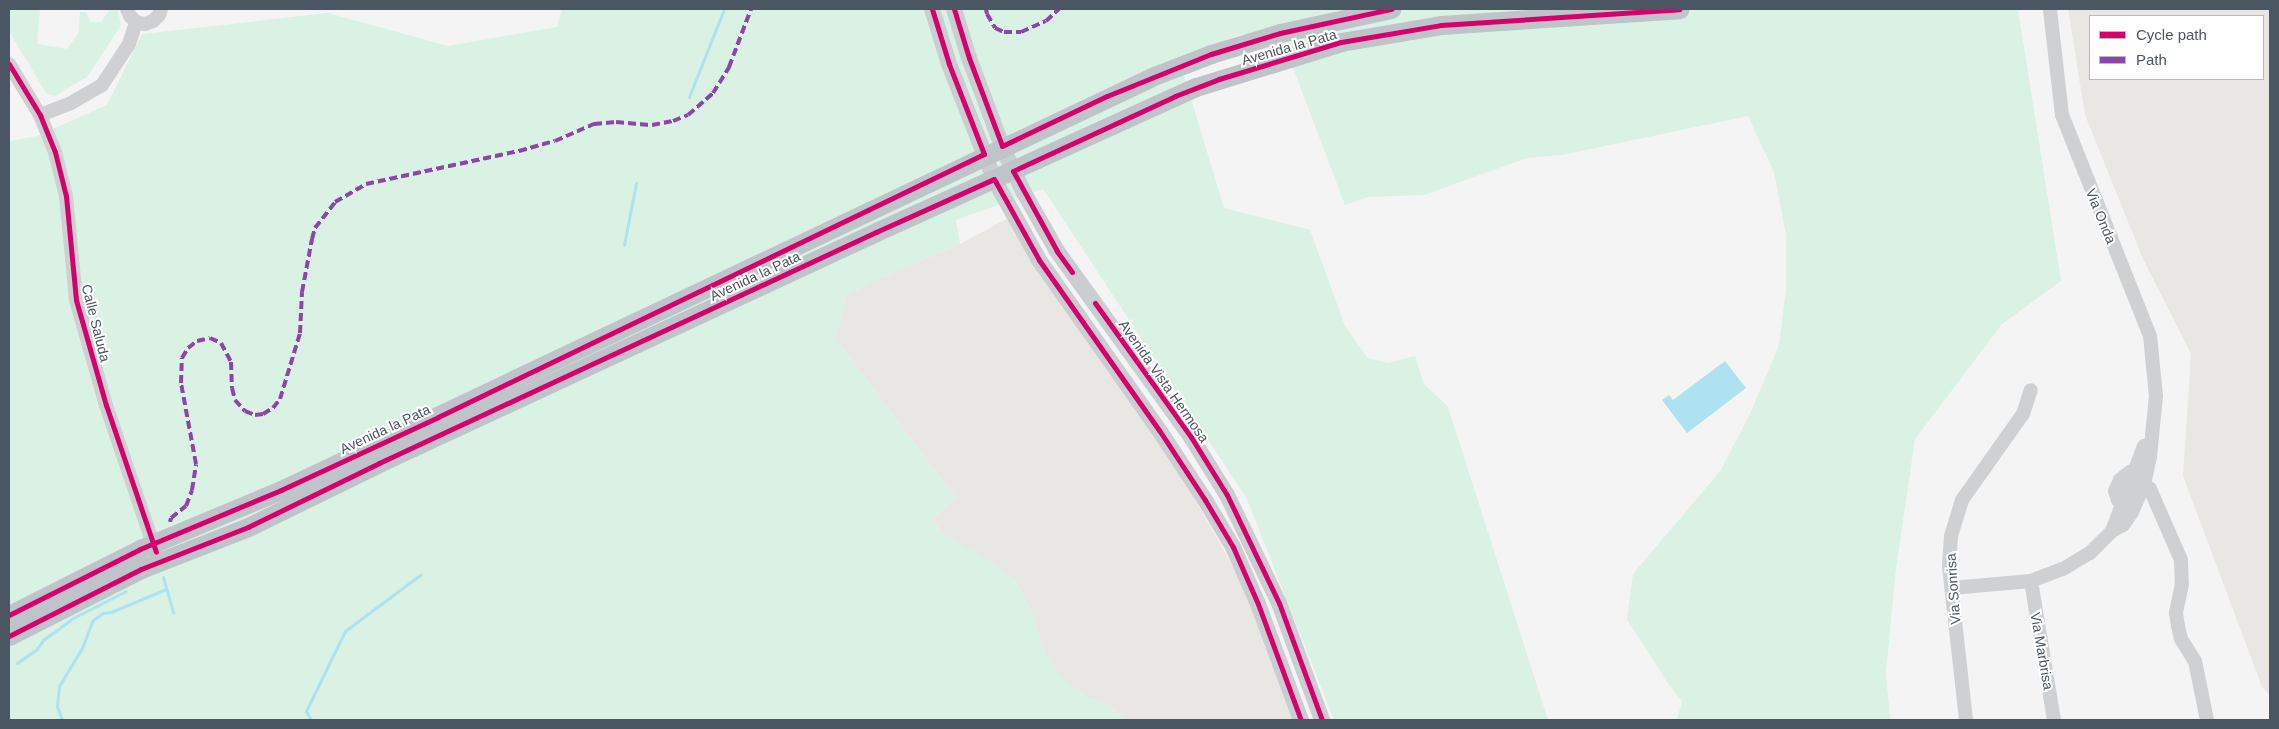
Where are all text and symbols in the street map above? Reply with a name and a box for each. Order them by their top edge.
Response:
legend [2089,15,2264,80]
street label: Avenida la Pata [1240,25,1338,69]
text: Cycle path [2136,26,2207,43]
text: Path [2136,51,2167,68]
street label: Via Onda [2082,186,2120,246]
street label: Avenida la Pata [707,248,803,304]
street label: Calle Saluda [78,282,114,364]
street label: Avenida Vista Hermosa [1115,316,1213,446]
street label: Avenida la Pata [337,401,433,457]
street label: Via Sonrisa [1942,553,1964,625]
street label: Via Marbrisa [2027,611,2057,691]

